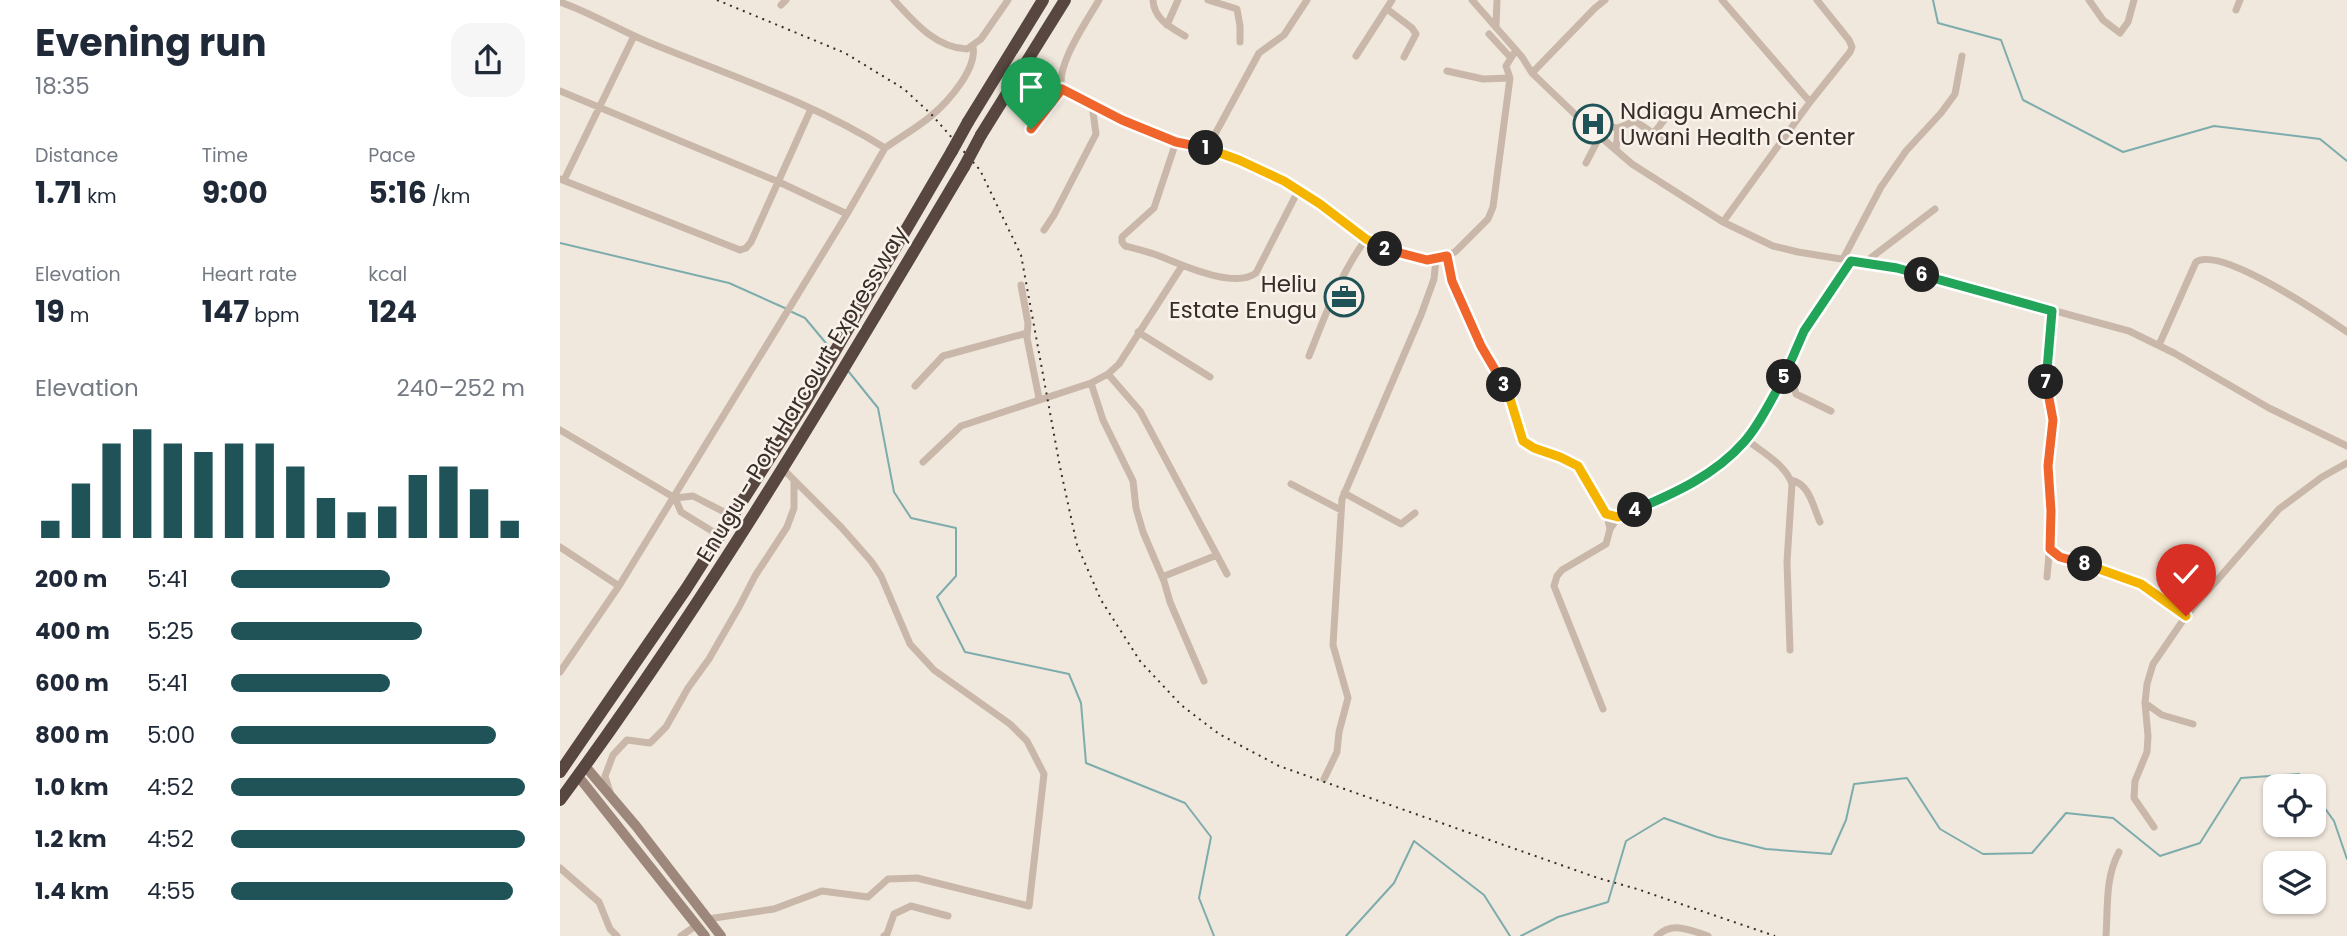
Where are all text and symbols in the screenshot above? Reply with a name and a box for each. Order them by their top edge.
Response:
text: Evening run [35,16,267,69]
button: share [451,23,525,97]
pin [1001,57,1061,129]
icon: arrive [1012,68,1050,106]
text: 18:35 [35,70,90,102]
place label: Ndiagu Amechi Uwani Health Center [1620,95,1855,153]
hospital icon: Ndiagu Amechi Uwani Health Center [1572,103,1614,145]
pin: 1 [1188,130,1224,166]
text: 1 [1202,134,1209,161]
text: Distance [35,142,118,169]
text: Time [202,142,248,169]
text: Pace [368,142,416,169]
text: 1.71 [35,171,82,214]
text: 9:00 [202,171,268,214]
text: 5:16 [368,171,427,214]
text: km [82,183,117,210]
text: /km [427,183,470,210]
street label: Enugu - Port Harcourt Expressway [689,220,915,568]
pin: 2 [1368,232,1402,266]
text: 2 [1379,235,1390,262]
pin: 6 [1904,258,1940,292]
text: Elevation [35,261,121,288]
text: Heart rate [202,261,297,288]
text: kcal [368,261,407,288]
text: 6 [1915,261,1928,288]
place label: Heliu Estate Enugu [1169,268,1317,326]
office icon: Heliu Estate Enugu [1323,276,1365,318]
text: 19 [35,290,65,333]
text: 147 [202,290,249,333]
text: 124 [368,290,417,333]
text: m [65,302,89,329]
text: bpm [249,302,300,329]
pin: 5 [1766,360,1802,394]
text: 5 [1777,363,1790,390]
pin: 7 [2028,364,2064,400]
pin: 3 [1486,368,1522,402]
text: 7 [2040,368,2051,395]
text: 3 [1498,371,1509,398]
text: Elevation [35,372,139,404]
text: 240–252 m [397,372,525,404]
pin: 4 [1618,492,1652,528]
text: 4 [1628,496,1641,523]
pin [2156,544,2216,616]
pin: 8 [2068,546,2102,582]
text: 8 [2078,550,2091,577]
icon: check [2167,555,2205,593]
text: 200 m [35,563,107,595]
text: 5:41 [147,563,188,595]
text: 400 m [35,615,110,647]
text: 5:25 [147,615,194,647]
text: 600 m [35,667,109,699]
text: 5:41 [147,667,188,699]
text: 800 m [35,719,109,751]
text: 5:00 [147,719,195,751]
text: 1.0 km [35,771,109,803]
text: 4:52 [147,771,194,803]
map controls [2263,774,2326,914]
button: locate [2263,774,2326,837]
text: 1.2 km [35,823,107,855]
text: 4:52 [147,823,194,855]
button: layers [2263,851,2326,914]
text: 1.4 km [35,875,109,907]
text: 4:55 [147,875,195,907]

